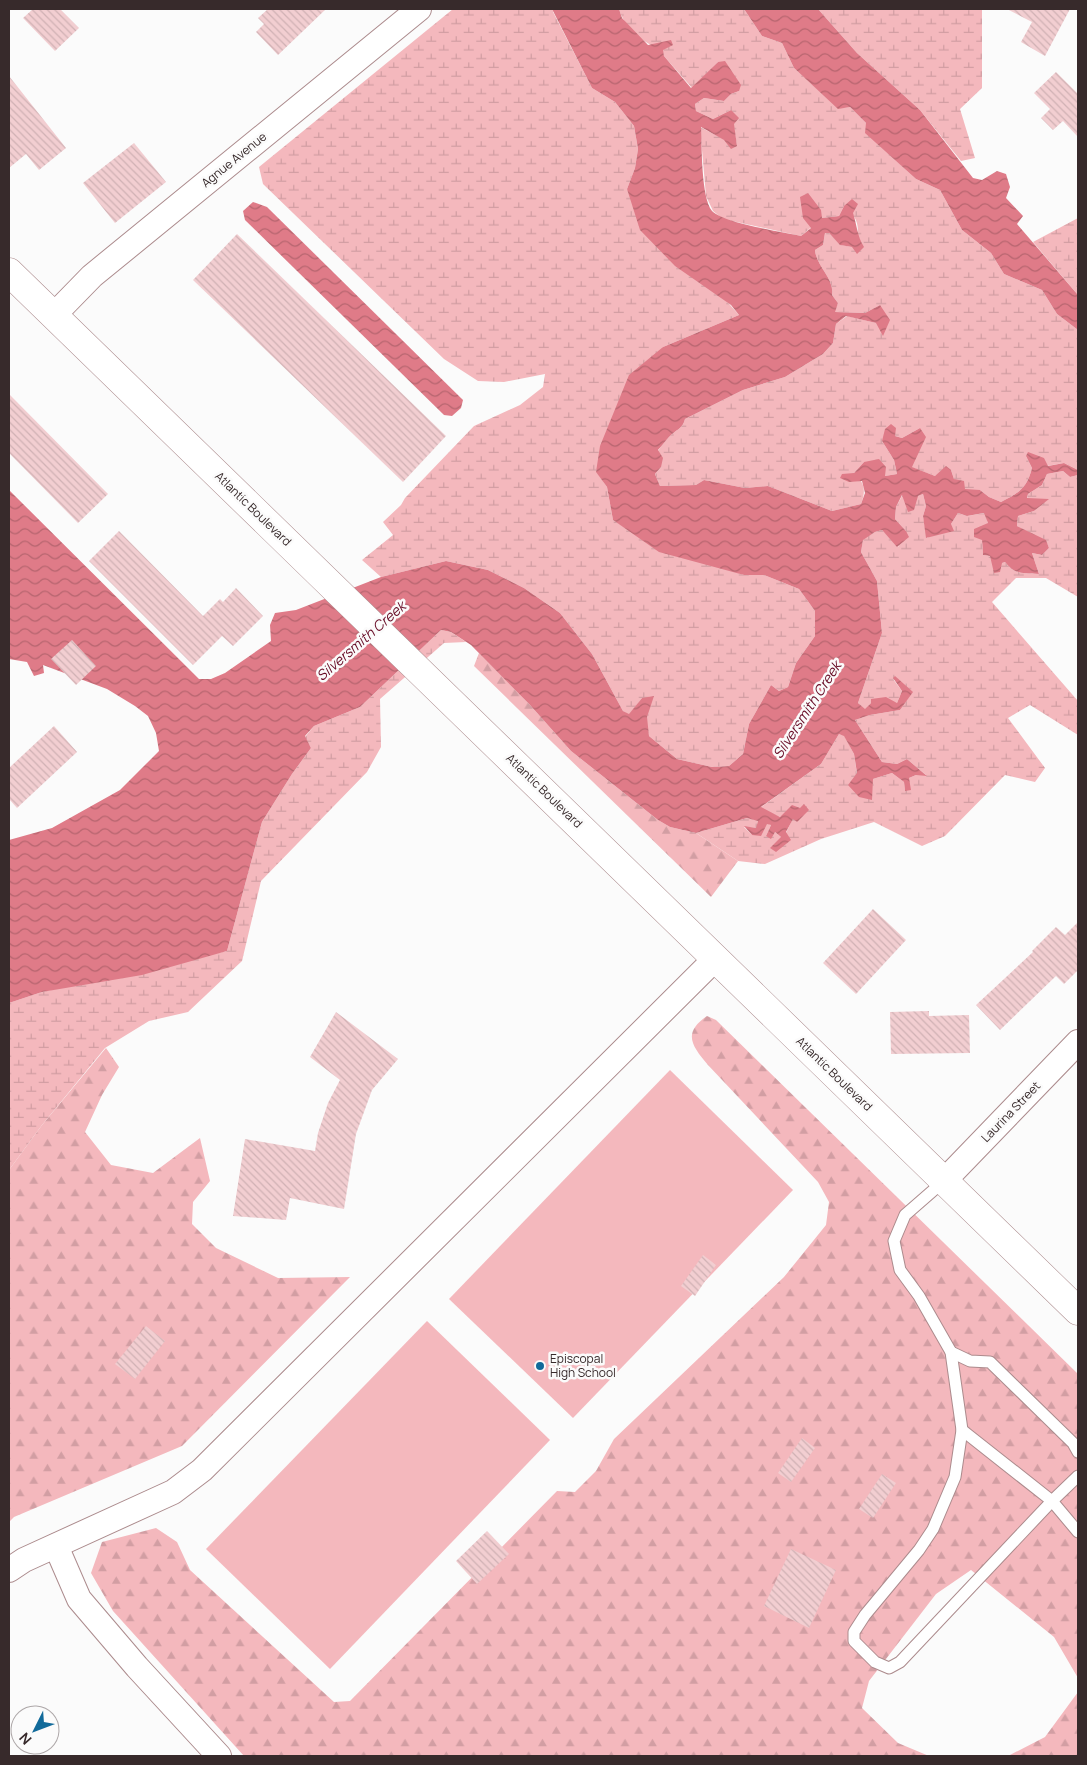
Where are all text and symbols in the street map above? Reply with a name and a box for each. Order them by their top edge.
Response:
street label: Agnue Avenue [197,128,270,191]
street label: Atlantic Boulevard [211,468,295,550]
water label: Silversmith Creek [312,595,411,685]
water label: Silversmith Creek [768,656,846,762]
street label: Atlantic Boulevard [502,750,586,832]
street label: Atlantic Boulevard [792,1033,876,1115]
street label: Laurina Street [977,1077,1044,1146]
place label: Episcopal High School [550,1350,616,1381]
marker: Episcopal High School [534,1360,546,1372]
north arrow [10,1705,60,1755]
text: N [15,1729,35,1749]

